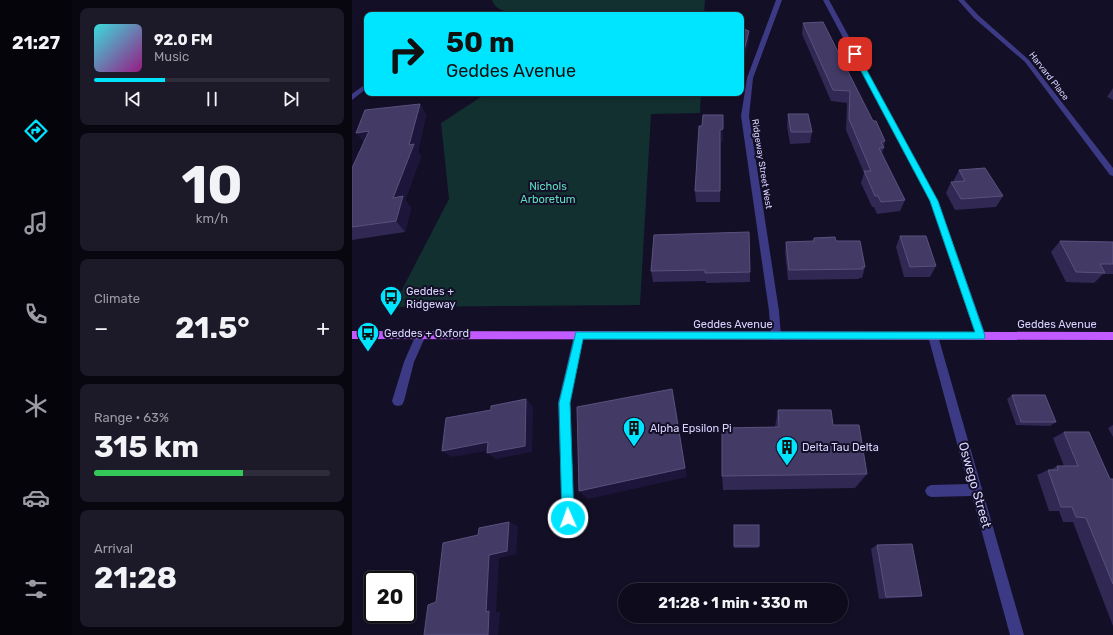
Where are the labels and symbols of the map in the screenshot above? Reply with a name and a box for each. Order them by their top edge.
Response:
pin [838,37,872,71]
street label: Harvard Place [1027,50,1071,102]
street label: Ridgeway Street West [750,118,774,210]
park label: Nichols Arboretum [520,180,576,206]
bus stop icon: Geddes + Ridgeway [378,284,404,317]
place label: Geddes + Ridgeway [406,285,456,311]
street label: Geddes Avenue [693,318,773,331]
street label: Geddes Avenue [1017,318,1097,331]
bus stop icon: Geddes + Oxford [355,320,381,353]
place label: Geddes + Oxford [384,327,469,340]
building icon: Alpha Epsilon Pi [621,415,647,448]
place label: Alpha Epsilon Pi [650,422,732,435]
building icon: Delta Tau Delta [774,434,800,467]
street label: Oswego Street [955,440,994,530]
place label: Delta Tau Delta [802,441,879,454]
position arrow [547,497,589,539]
speed limit sign: 20 [364,571,416,623]

